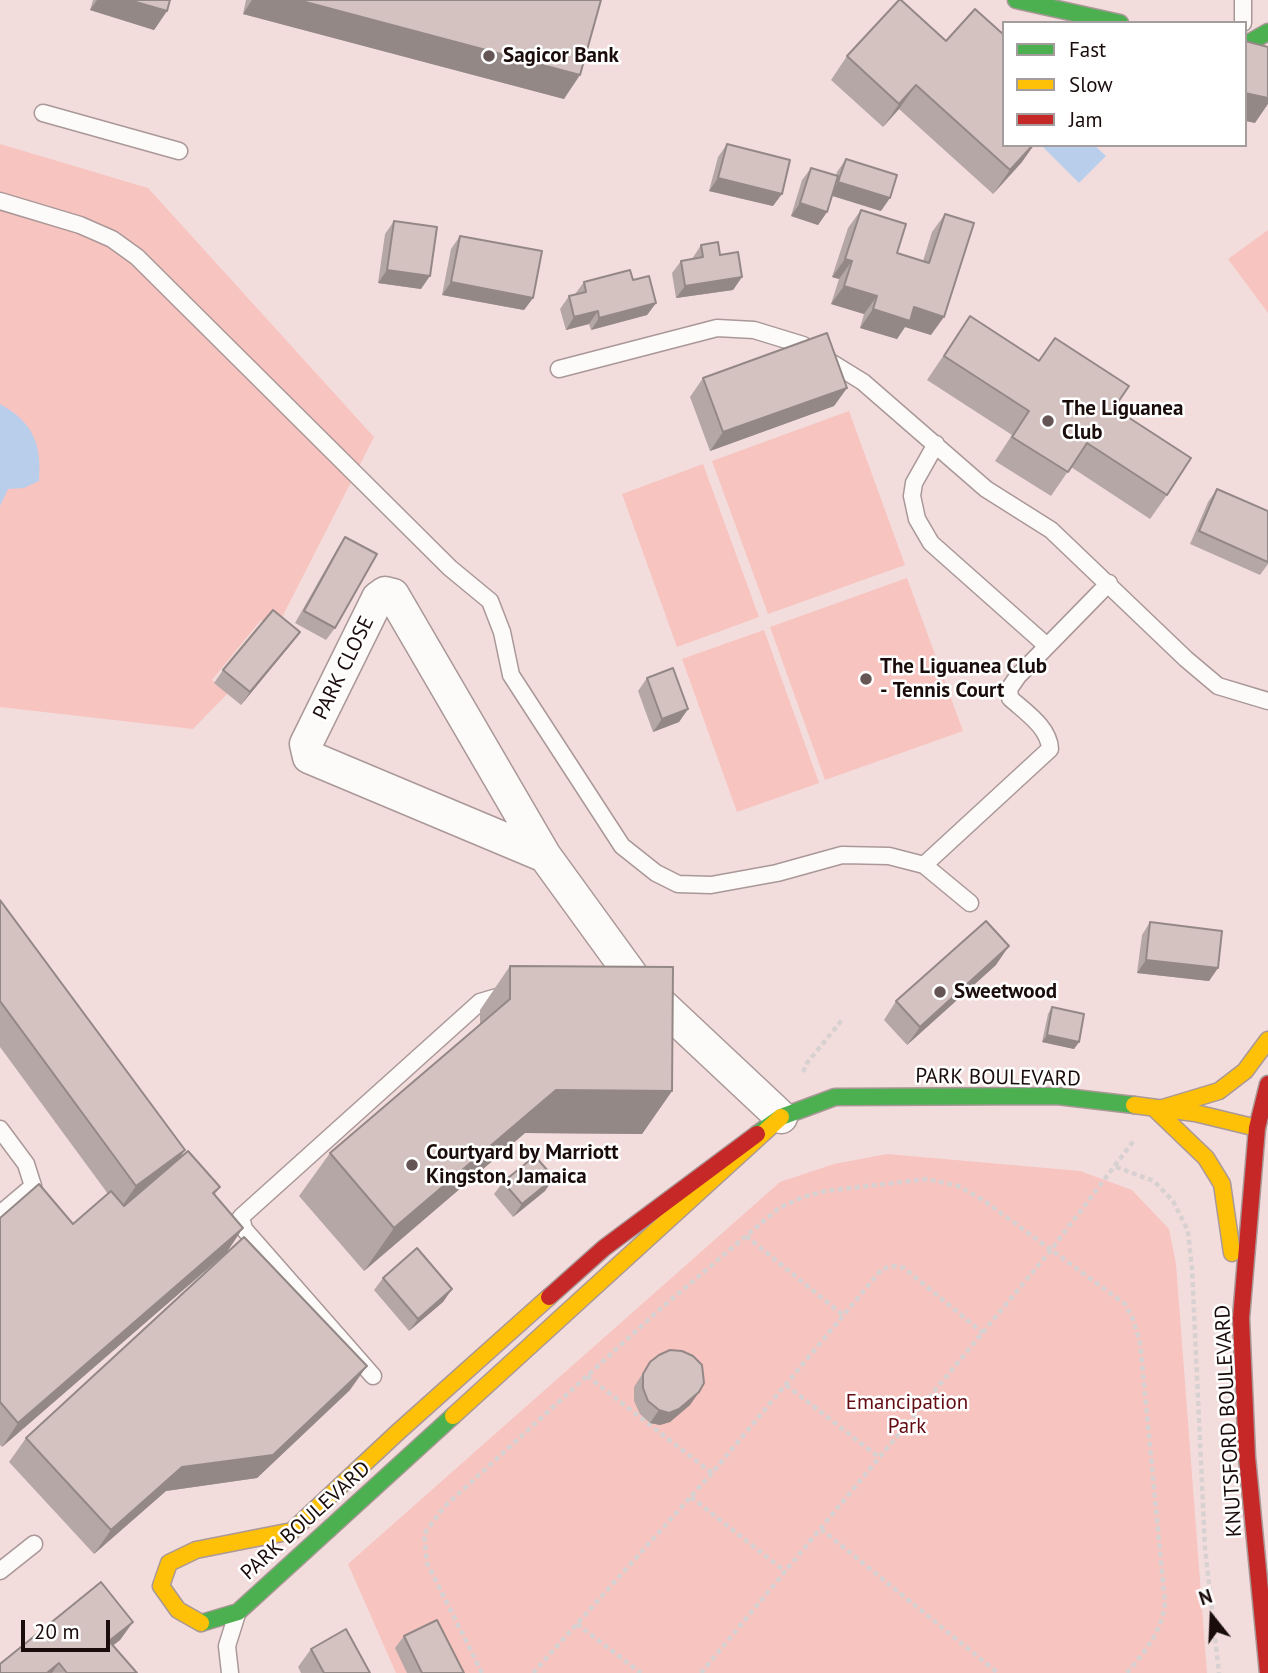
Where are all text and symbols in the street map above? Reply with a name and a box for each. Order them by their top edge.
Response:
legend [1002,21,1247,147]
text: Fast [1069,36,1106,63]
place label: Sagicor Bank [503,43,619,69]
marker: Sagicor Bank [481,48,497,64]
text: Slow [1069,71,1113,98]
text: Jam [1069,106,1103,133]
place label: The Liguanea Club [1062,396,1183,446]
marker: The Liguanea Club [1040,413,1056,429]
street label: PARK CLOSE [308,612,380,724]
place label: The Liguanea Club - Tennis Court [880,654,1047,704]
marker: The Liguanea Club - Tennis Court [858,671,874,687]
place label: Sweetwood [954,979,1057,1005]
marker: Sweetwood [932,984,948,1000]
street label: PARK BOULEVARD [915,1064,1081,1092]
place label: Courtyard by Marriott Kingston, Jamaica [426,1140,619,1190]
marker: Courtyard by Marriott Kingston, Jamaica [404,1157,420,1173]
street label: KNUTSFORD BOULEVARD [1210,1304,1248,1538]
park label: Emancipation Park [846,1390,968,1440]
street label: PARK BOULEVARD [236,1456,376,1586]
north arrow [1177,1582,1247,1652]
text: N [1196,1584,1215,1610]
scale bar [24,1606,114,1650]
text: 20 m [34,1618,80,1645]

